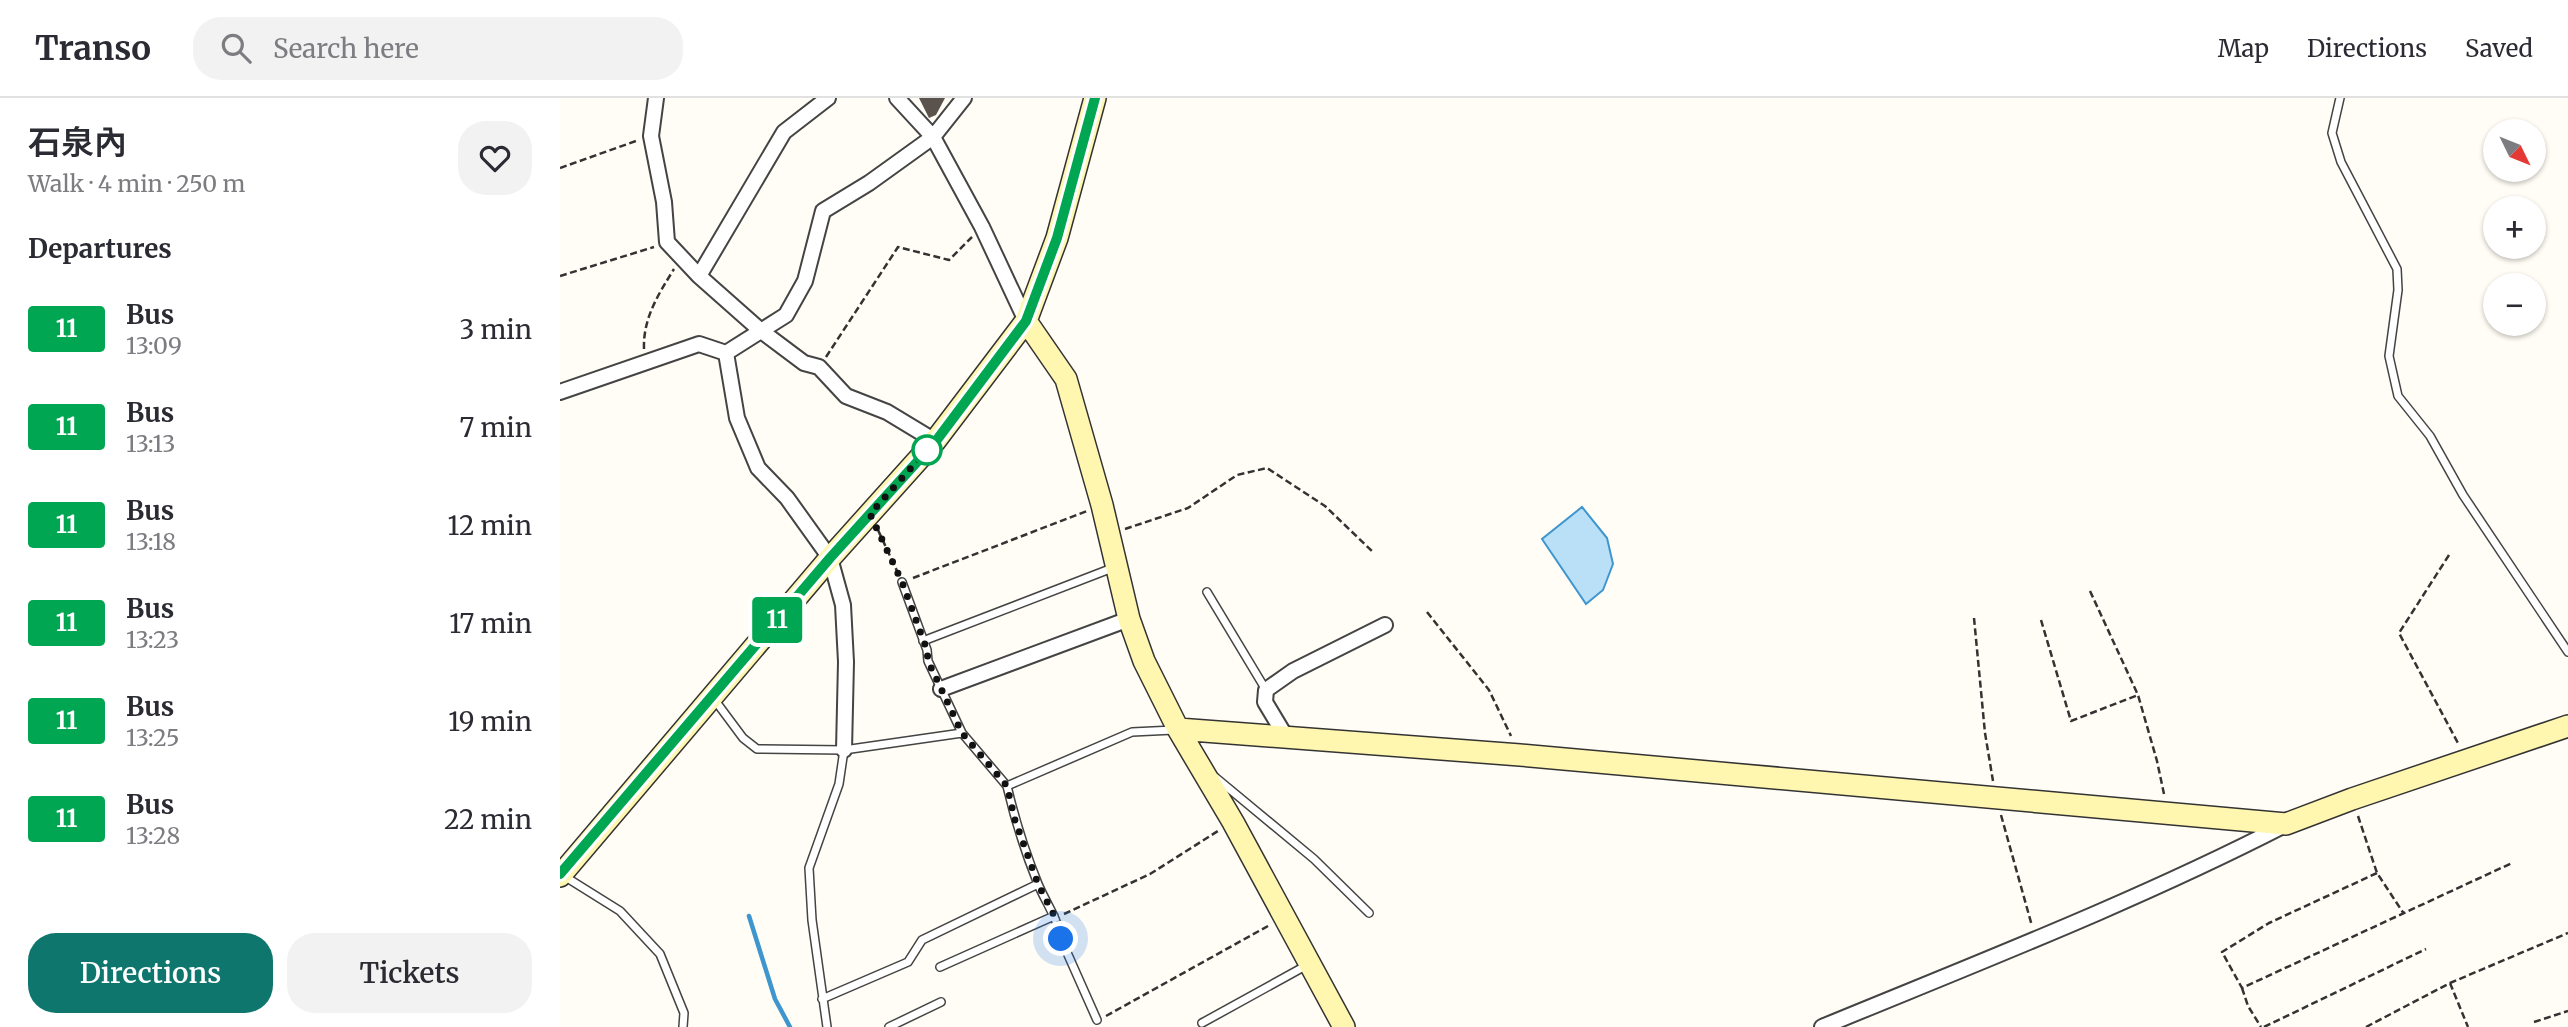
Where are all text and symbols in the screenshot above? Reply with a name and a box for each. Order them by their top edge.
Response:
search box [193,17,683,80]
text: Transo [35,28,151,69]
icon: search [217,29,255,67]
text: Search here [273,32,419,65]
text: Map [2218,33,2269,64]
text: Directions [2307,33,2427,64]
text: Saved [2465,33,2533,64]
north arrow [2483,119,2546,182]
map controls [2483,119,2546,336]
button: heart [458,121,532,195]
text: 石泉內 [28,122,127,163]
text: Walk · 4 min · 250 m [28,169,245,198]
button: + [2483,196,2546,259]
text: Departures [28,232,172,265]
button: − [2483,273,2546,336]
text: Bus [126,298,174,331]
text: 11 [56,313,77,344]
text: 3 min [460,313,532,346]
text: 13:09 [126,331,182,360]
text: Bus [126,396,174,429]
text: 11 [56,411,77,442]
text: 7 min [460,411,532,444]
text: 13:13 [126,429,175,458]
unlabelled marker [912,435,942,465]
text: Bus [126,494,174,527]
text: 11 [56,509,77,540]
text: 12 min [448,509,532,542]
text: 13:18 [126,527,176,556]
text: Bus [126,592,174,625]
line badge: 11 [746,597,808,643]
text: 11 [766,604,788,635]
text: 11 [56,607,77,638]
text: 17 min [449,607,532,640]
text: 13:23 [126,625,179,654]
text: Bus [126,690,174,723]
text: 11 [56,705,77,736]
text: 19 min [448,705,532,738]
text: 13:25 [126,723,179,752]
text: Bus [126,788,174,821]
text: 11 [56,803,77,834]
text: 22 min [444,803,532,836]
text: 13:28 [126,821,180,850]
your location [1043,921,1078,956]
button: Directions [28,933,273,1013]
button: Tickets [287,933,532,1013]

